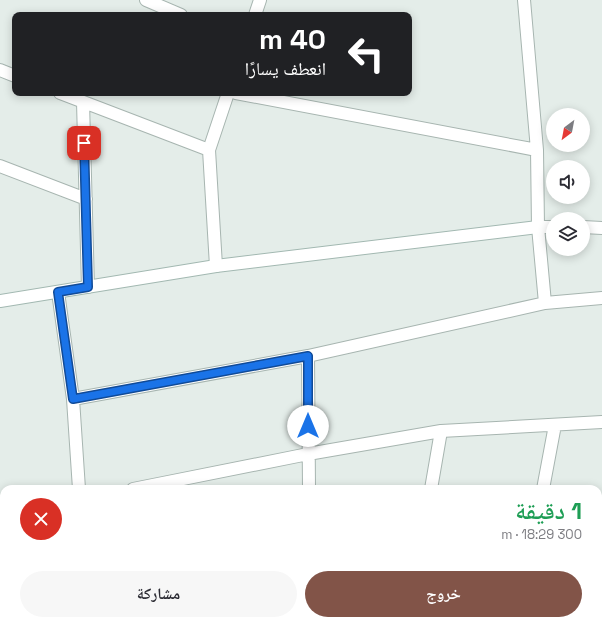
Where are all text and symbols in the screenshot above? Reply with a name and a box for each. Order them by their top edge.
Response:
text: 40 m [259,21,326,57]
icon: left [340,28,392,80]
text: انعطف يسارًا [245,57,326,80]
north arrow [546,108,590,152]
map controls [546,108,590,256]
pin [67,126,101,160]
icon: arrive [73,132,95,154]
button: sound [546,160,590,204]
button: layers [546,212,590,256]
position arrow [287,405,329,447]
text: 1 دقيقة [515,495,582,526]
button: close [20,498,62,540]
text: 300 m · 18:29 [501,526,582,543]
button: مشاركة [20,571,297,617]
button: خروج [305,571,582,617]

